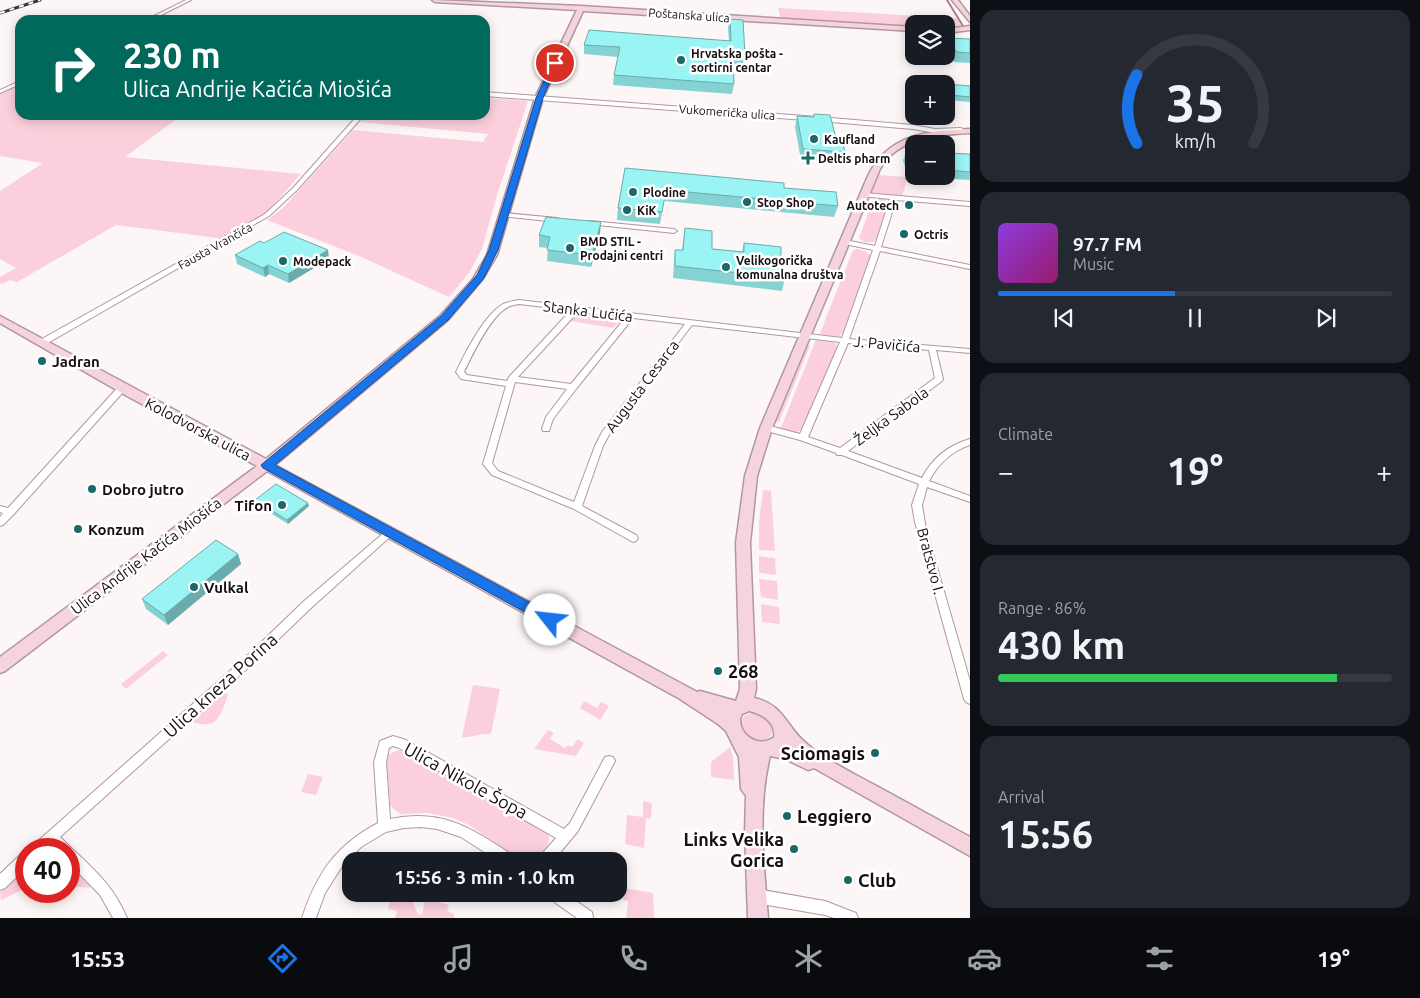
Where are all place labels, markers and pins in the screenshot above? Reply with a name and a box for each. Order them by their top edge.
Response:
pin [534,42,576,84]
place label: Hrvatska pošta - sortirni centar [691,47,783,74]
marker: Hrvatska pošta - sortirni centar [675,54,687,66]
marker: Kaufland [808,133,820,145]
place label: Kaufland [824,133,875,146]
marker: Deltis pharm [802,152,814,164]
place label: Deltis pharm [818,152,890,165]
marker: Plodine [627,186,639,198]
place label: Plodine [643,186,686,199]
marker: Stop Shop [741,196,753,208]
place label: Stop Shop [757,196,814,209]
place label: Autotech [847,199,899,212]
marker: Autotech [903,199,915,211]
marker: KiK [621,204,633,216]
place label: KiK [637,204,656,217]
marker: Octris [898,228,910,240]
place label: Octris [914,228,949,241]
place label: BMD STIL - Prodajni centri [580,235,663,262]
marker: BMD STIL - Prodajni centri [564,242,576,254]
place label: Velikogorička komunalna društva [736,254,843,281]
marker: Modepack [277,255,289,267]
place label: Modepack [293,255,352,268]
marker: Velikogorička komunalna društva [720,261,732,273]
place label: Jadran [52,353,100,370]
marker: Jadran [36,355,48,367]
place label: Dobro jutro [102,481,184,498]
marker: Dobro jutro [86,483,98,495]
place label: Tifon [235,497,272,514]
marker: Tifon [276,499,288,511]
place label: Konzum [88,521,144,538]
marker: Konzum [72,523,84,535]
place label: Vulkal [204,579,249,596]
marker: Vulkal [188,581,200,593]
place label: 268 [728,661,758,681]
marker: 268 [712,665,724,677]
place label: Sciomagis [781,743,865,763]
marker: Sciomagis [869,747,881,759]
place label: Leggiero [797,806,872,826]
marker: Leggiero [781,810,793,822]
place label: Links Velika Gorica [683,829,784,870]
marker: Links Velika Gorica [788,843,800,855]
place label: Club [858,870,896,890]
marker: Club [842,874,854,886]

